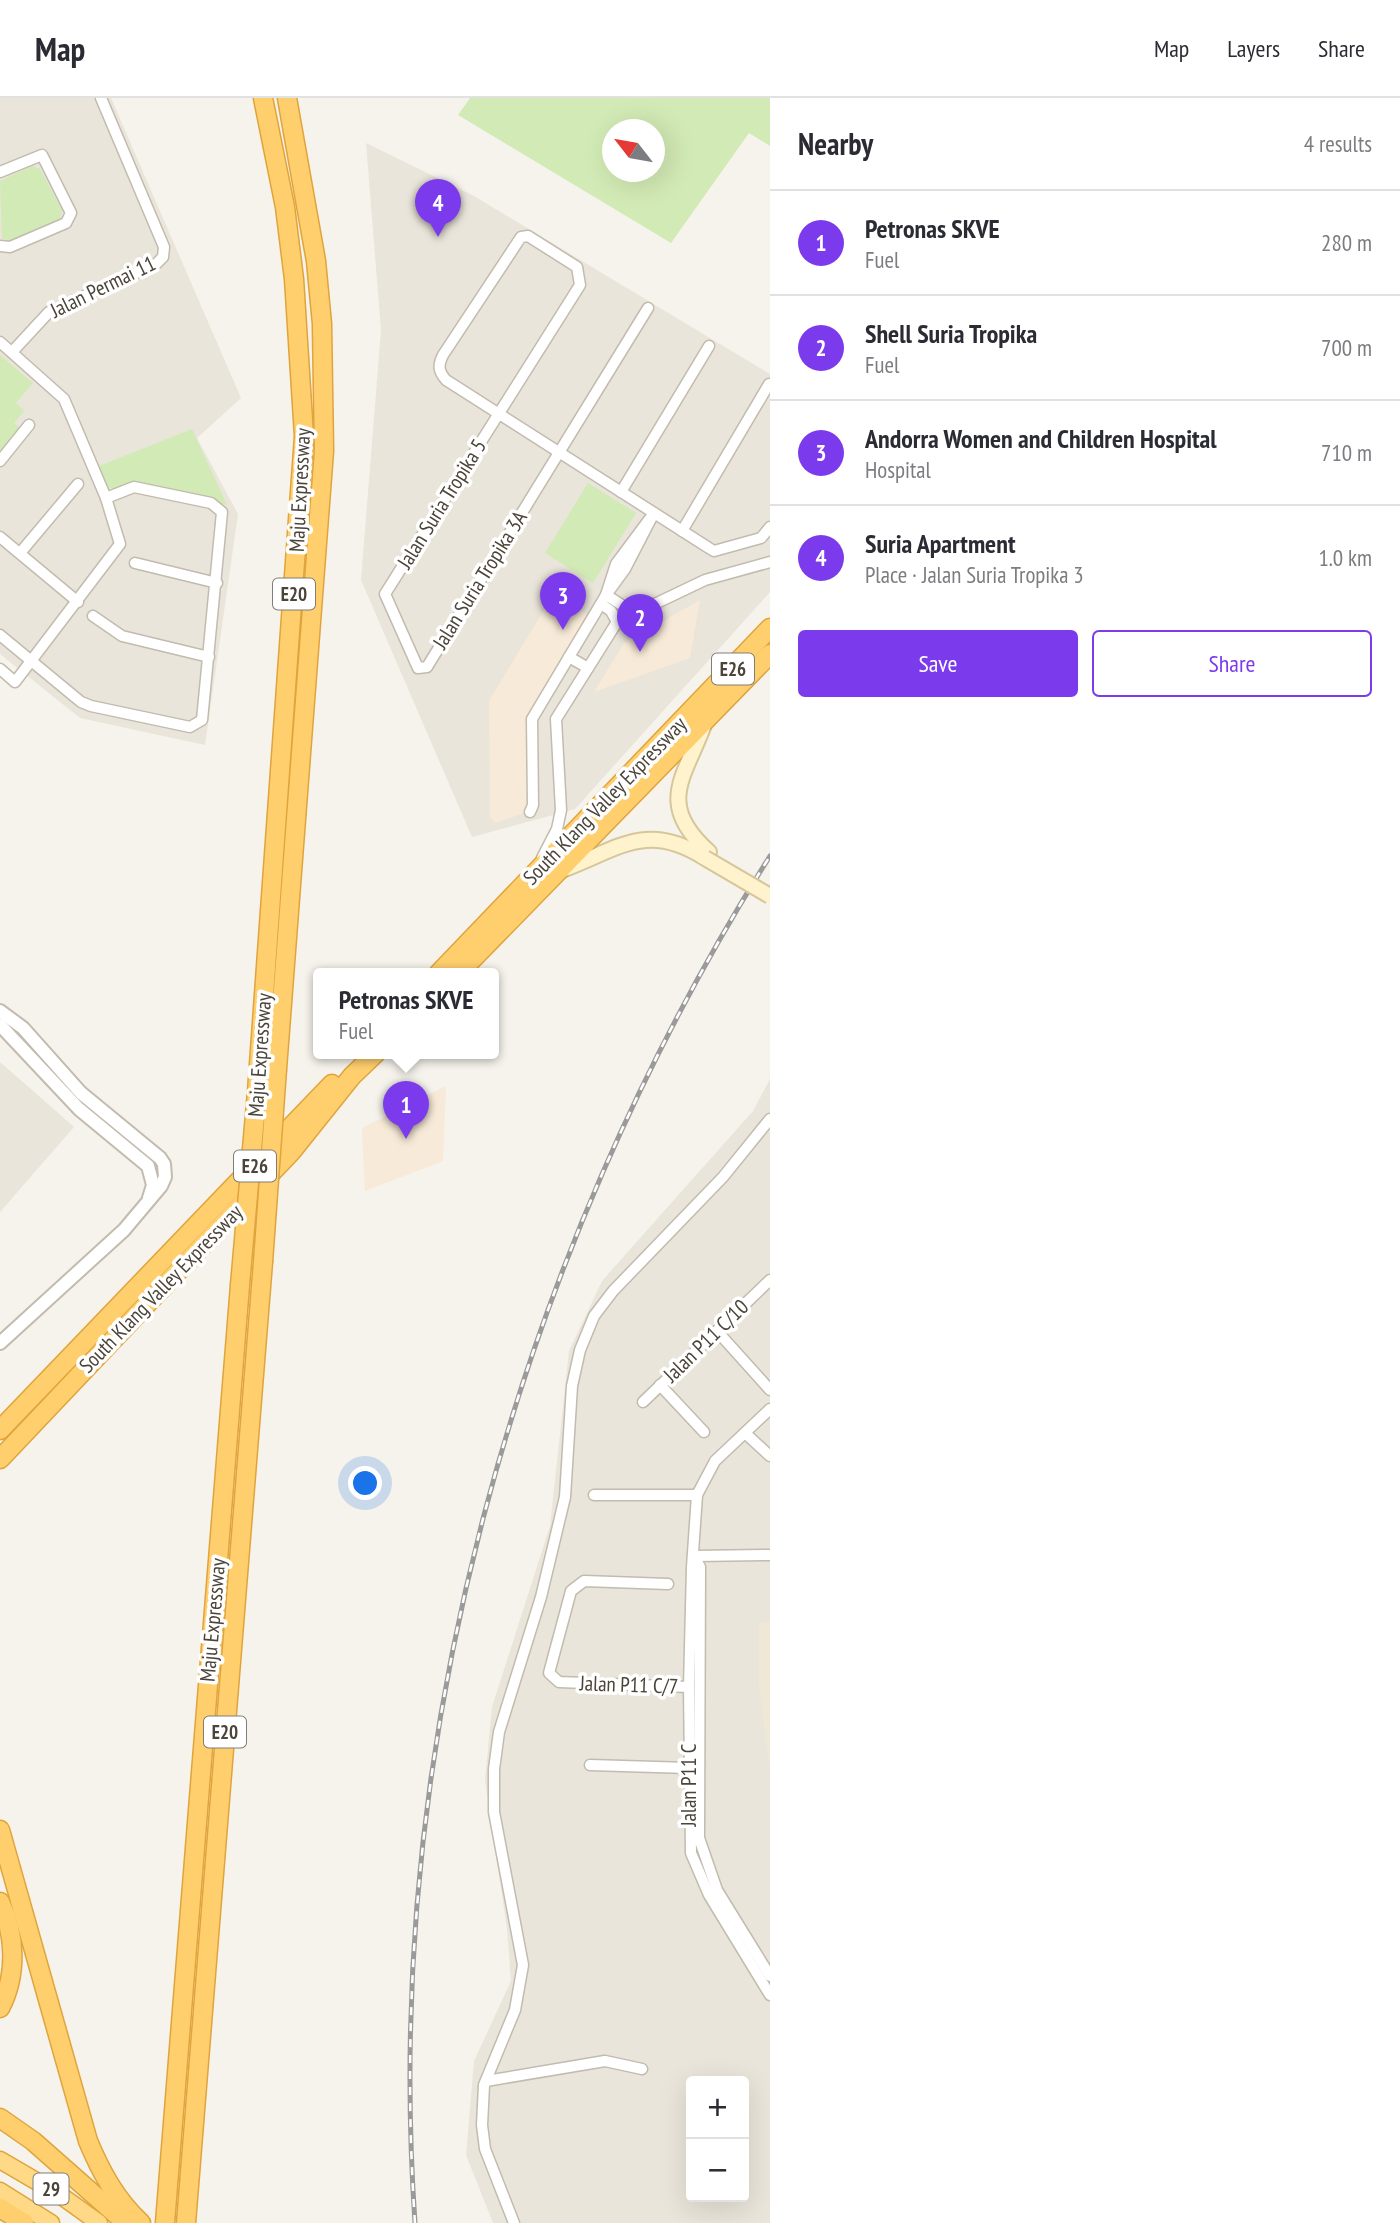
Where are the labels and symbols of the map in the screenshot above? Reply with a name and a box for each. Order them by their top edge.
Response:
north arrow [602,119,665,182]
pin: 4 [415,179,461,237]
street label: Jalan Permai 11 [45,249,160,324]
street label: Maju Expressway [283,427,316,553]
street label: Jalan Suria Tropika 5 [390,434,492,574]
street label: Jalan Suria Tropika 3A [426,506,533,655]
pin: 3 [540,572,586,630]
road number: E20 [273,579,315,610]
pin: 2 [617,594,663,652]
road number: E26 [712,654,754,684]
street label: South Klang Valley Expressway [517,711,692,891]
street label: Maju Expressway [242,992,277,1118]
pin: 1 [383,1081,429,1139]
road number: E26 [234,1150,276,1182]
street label: South Klang Valley Expressway [73,1199,248,1379]
street label: Jalan P11 C/10 [657,1293,754,1389]
your location [348,1466,382,1500]
street label: Maju Expressway [194,1557,231,1683]
street label: Jalan P11 C/7 [578,1669,679,1700]
road number: E20 [204,1716,246,1748]
street label: Jalan P11 C [675,1743,702,1827]
road number: 29 [34,2174,68,2204]

